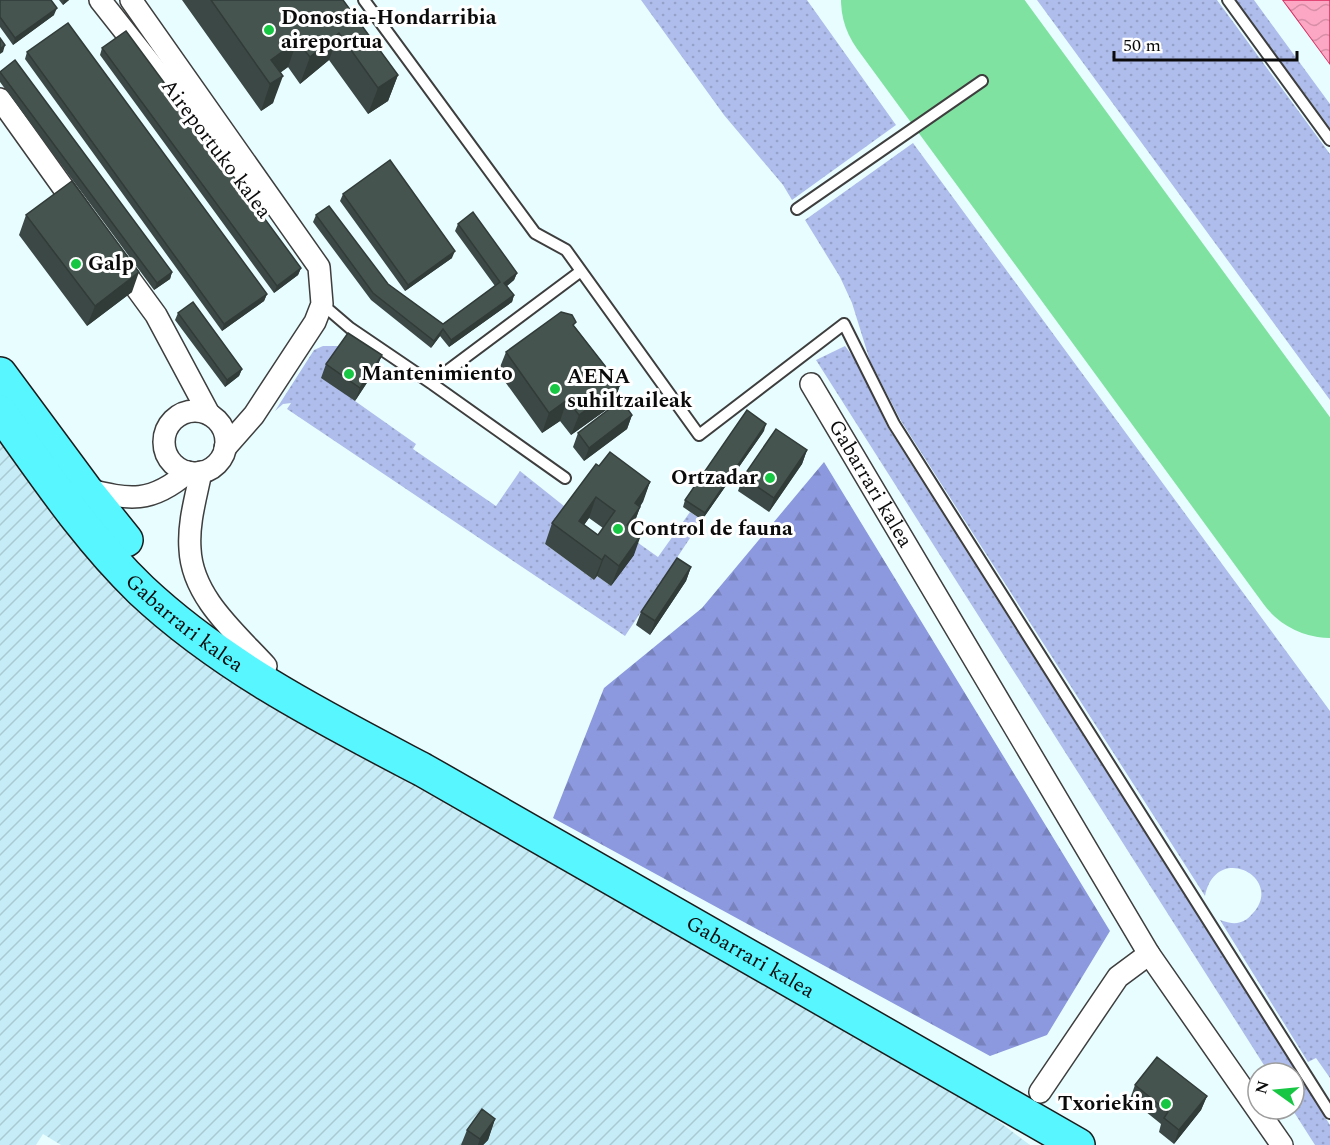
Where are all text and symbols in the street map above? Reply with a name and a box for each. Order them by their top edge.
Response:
place label: Donostia-Hondarribia aireportua [281,2,497,58]
marker: Donostia-Hondarribia aireportua [262,23,276,37]
scale bar [1114,24,1297,62]
text: 50 m [1123,32,1161,59]
street label: Aireportuko kalea [153,72,280,226]
place label: Galp [88,248,134,280]
marker: Galp [69,257,83,271]
place label: Mantenimiento [361,358,513,390]
place label: AENA suhiltzaileak [567,361,693,417]
marker: Mantenimiento [342,367,356,381]
marker: AENA suhiltzaileak [548,382,562,396]
street label: Gabarrari kalea [820,414,921,555]
place label: Ortzadar [671,462,758,494]
marker: Ortzadar [763,471,777,485]
place label: Control de fauna [630,513,793,545]
marker: Control de fauna [611,522,625,536]
street label: Gabarrari kalea [117,566,250,681]
street label: Gabarrari kalea [680,908,821,1007]
north arrow [1246,1061,1306,1121]
text: N [1249,1078,1276,1097]
place label: Txoriekin [1058,1088,1154,1120]
marker: Txoriekin [1159,1097,1173,1111]

